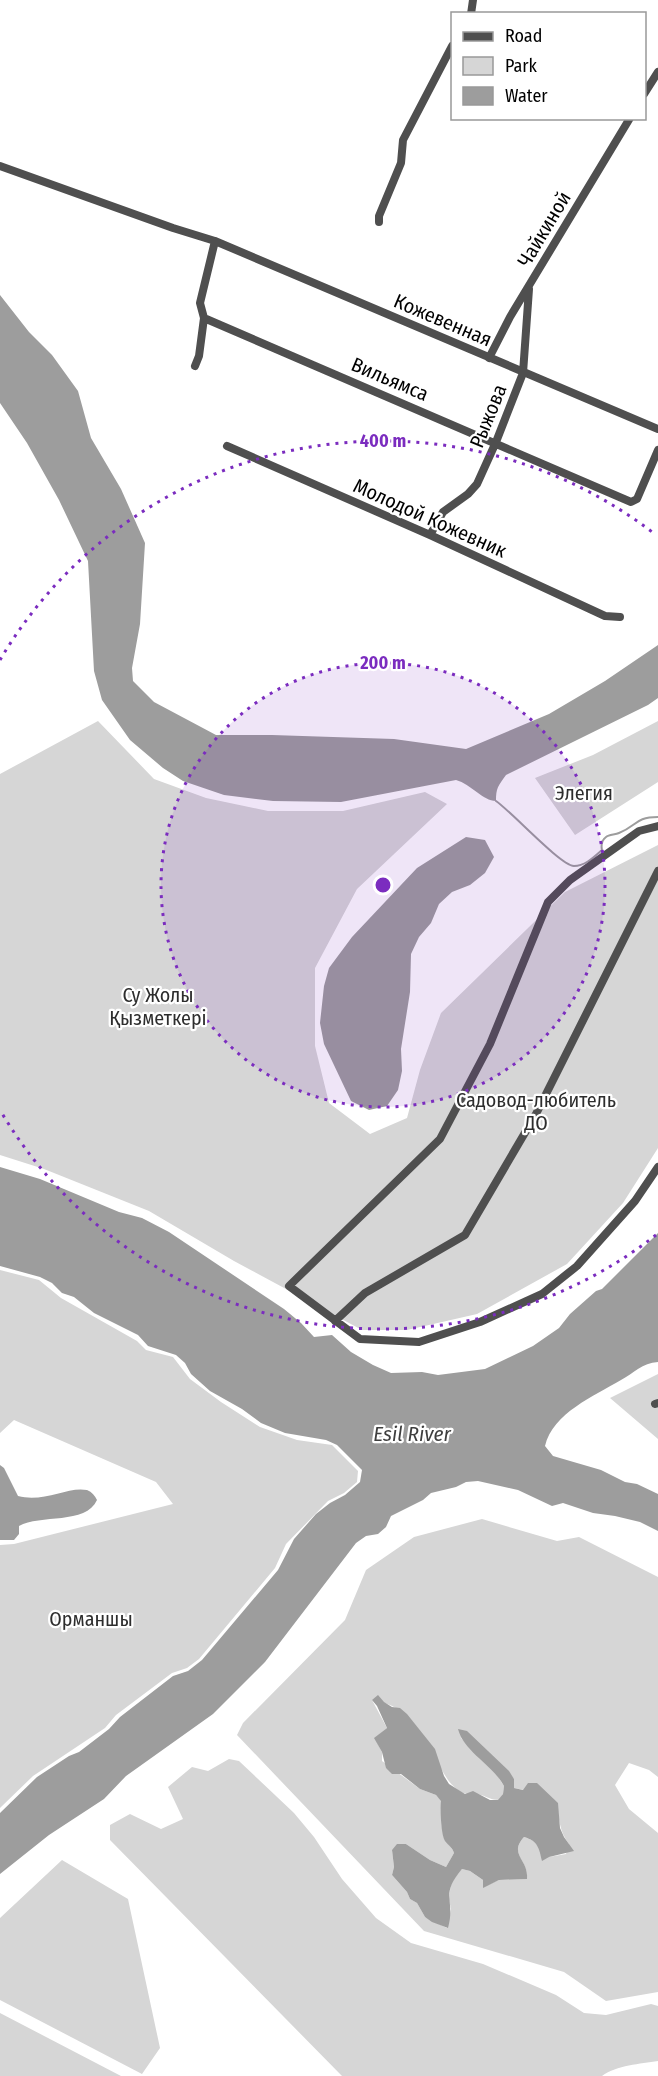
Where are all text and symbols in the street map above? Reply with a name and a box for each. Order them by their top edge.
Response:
legend [451,12,646,120]
text: Road [505,25,542,47]
text: Park [505,55,538,77]
text: Water [505,85,548,107]
street label: Чайкиной [512,187,576,271]
street label: Кожевенная [390,289,496,351]
street label: Вильямса [348,352,432,406]
street label: Рыжова [464,381,512,451]
text: 400 m [360,430,406,452]
street label: Молодой Кожевник [350,473,511,563]
text: 200 m [359,652,406,674]
park label: Элегия [555,781,613,805]
centre of rings [373,875,393,895]
park label: Су Жолы Қызметкері [109,983,207,1030]
park label: Садовод-любитель ДО [456,1088,616,1135]
water label: Esil River [373,1421,451,1447]
park label: Орманшы [49,1607,133,1631]

